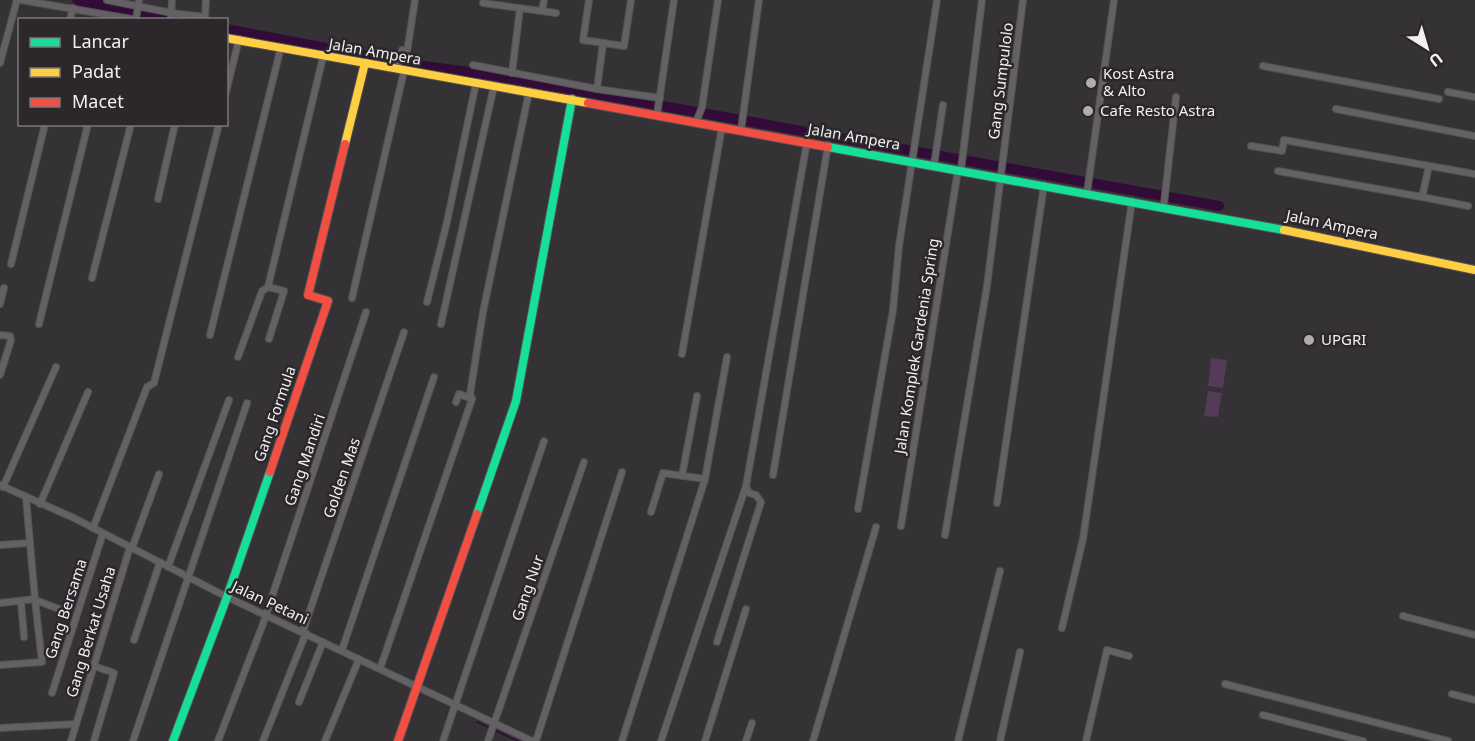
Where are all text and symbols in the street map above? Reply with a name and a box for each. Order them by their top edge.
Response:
legend [18,18,228,126]
north arrow [1397,18,1457,78]
street label: Gang Sumpulolo [983,21,1017,140]
text: Lancar [72,29,129,53]
street label: Jalan Ampera [325,33,423,69]
text: U [1425,48,1447,72]
text: Padat [72,59,121,83]
place label: Kost Astra & Alto [1103,63,1174,100]
marker: Kost Astra & Alto [1084,76,1098,90]
text: Macet [72,89,124,113]
place label: Cafe Resto Astra [1100,100,1215,120]
marker: Cafe Resto Astra [1081,104,1095,118]
street label: Jalan Ampera [804,118,902,154]
street label: Jalan Ampera [1282,204,1380,244]
street label: Jalan Komplek Gardenia Spring [889,237,943,457]
place label: UPGRI [1321,329,1366,349]
marker: UPGRI [1302,333,1316,347]
street label: Gang Formula [248,363,300,464]
street label: Gang Mandiri [279,411,329,508]
street label: Golden Mas [318,435,364,521]
street label: Gang Nur [506,552,548,623]
street label: Gang Bersama [39,556,91,661]
street label: Gang Berkat Usaha [61,564,120,700]
street label: Jalan Petani [227,575,312,629]

